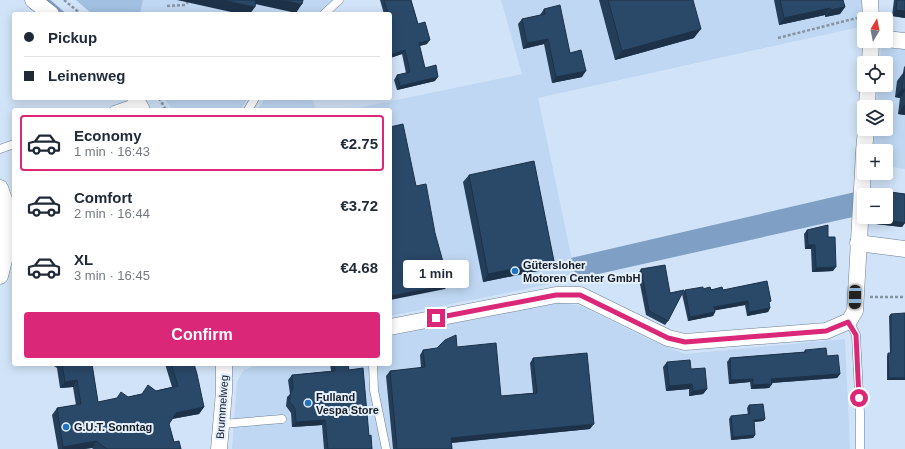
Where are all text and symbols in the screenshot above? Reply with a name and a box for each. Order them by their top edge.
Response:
north arrow [857,12,893,48]
map controls [857,12,893,224]
text: Pickup [48,29,97,46]
button: locate [857,56,893,92]
text: Leinenweg [48,67,126,84]
button: layers [857,100,893,136]
icon: car [26,125,62,161]
text: Economy [74,127,142,144]
text: €2.75 [340,135,378,152]
text: 1 min · 16:43 [74,144,150,159]
button: + [857,144,893,180]
icon: car [26,187,62,223]
button: − [857,188,893,224]
text: Comfort [74,189,132,206]
text: €3.72 [340,197,378,214]
text: 2 min · 16:44 [74,206,150,221]
icon: car [26,249,62,285]
text: XL [74,251,93,268]
text: €4.68 [340,259,378,276]
place label: Gütersloher Motoren Center GmbH [523,259,640,284]
callout: 1 min [403,260,469,288]
text: 1 min [419,266,453,281]
marker: Gütersloher Motoren Center GmbH [510,266,520,276]
text: 3 min · 16:45 [74,268,150,283]
car [849,285,861,309]
route end [427,309,445,327]
button: Confirm [24,312,380,358]
street label: Brummelweg [214,375,230,439]
route start [850,389,868,407]
place label: Fulland Vespa Store [316,391,379,416]
marker: Fulland Vespa Store [303,398,313,408]
place label: G.U.T. Sonntag [74,421,152,433]
marker: G.U.T. Sonntag [61,422,71,432]

